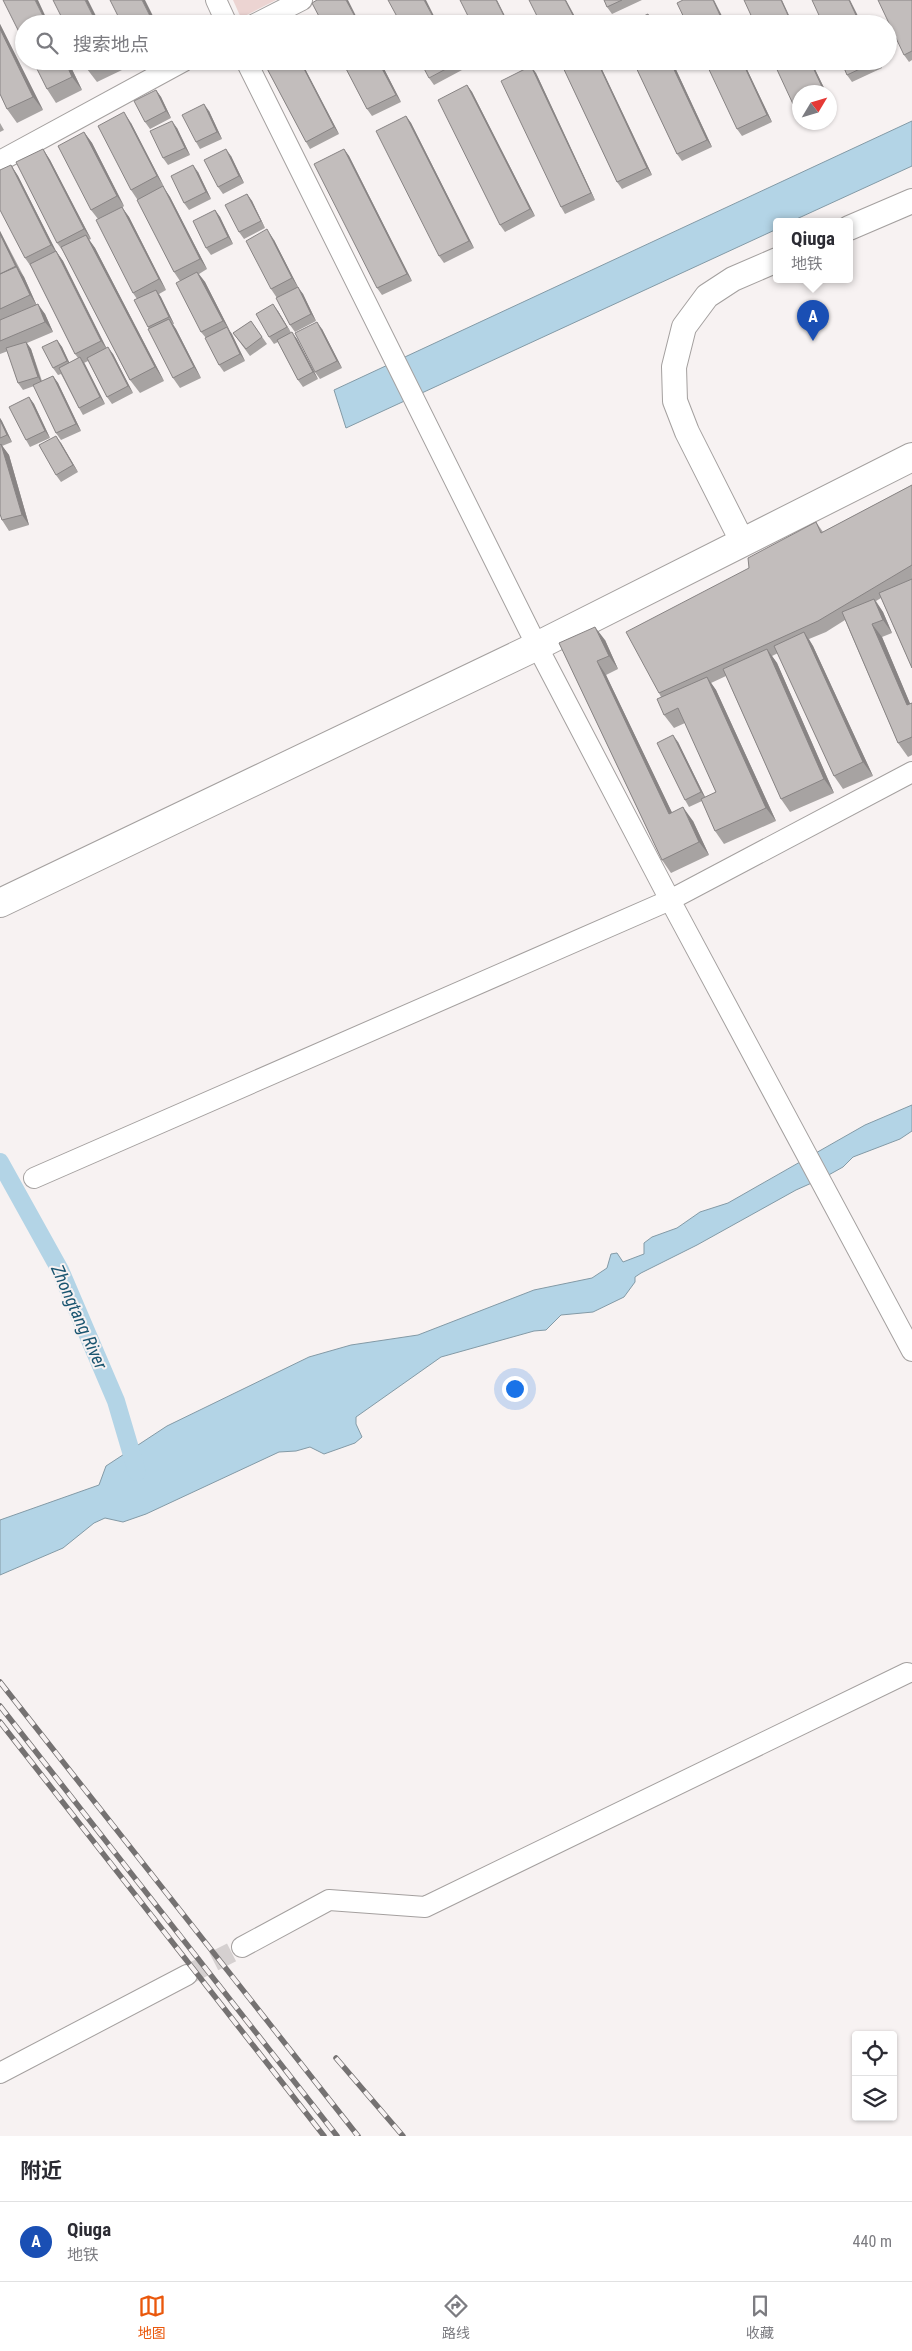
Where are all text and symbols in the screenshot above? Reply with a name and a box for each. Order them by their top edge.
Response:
search box [15,15,897,70]
icon: search [33,29,61,57]
text: 搜索地点 [73,33,149,56]
north arrow [792,85,837,130]
popup [773,218,853,283]
text: Qiuga [791,227,835,250]
text: 地铁 [791,254,823,273]
pin: A [797,300,829,341]
water label: Zhongtang River [47,1260,112,1373]
your location [502,1376,528,1402]
map controls [852,2031,897,2121]
button: locate [852,2031,897,2076]
button: layers [852,2076,897,2121]
text: 附近 [20,2159,62,2183]
text: Qiuga [67,2218,111,2241]
text: A [31,2232,41,2251]
text: 440 m [853,2232,892,2251]
text: 地铁 [67,2245,99,2264]
tab: 地图 [138,2292,166,2342]
tab: 路线 [442,2292,470,2342]
tab: 收藏 [746,2292,774,2342]

